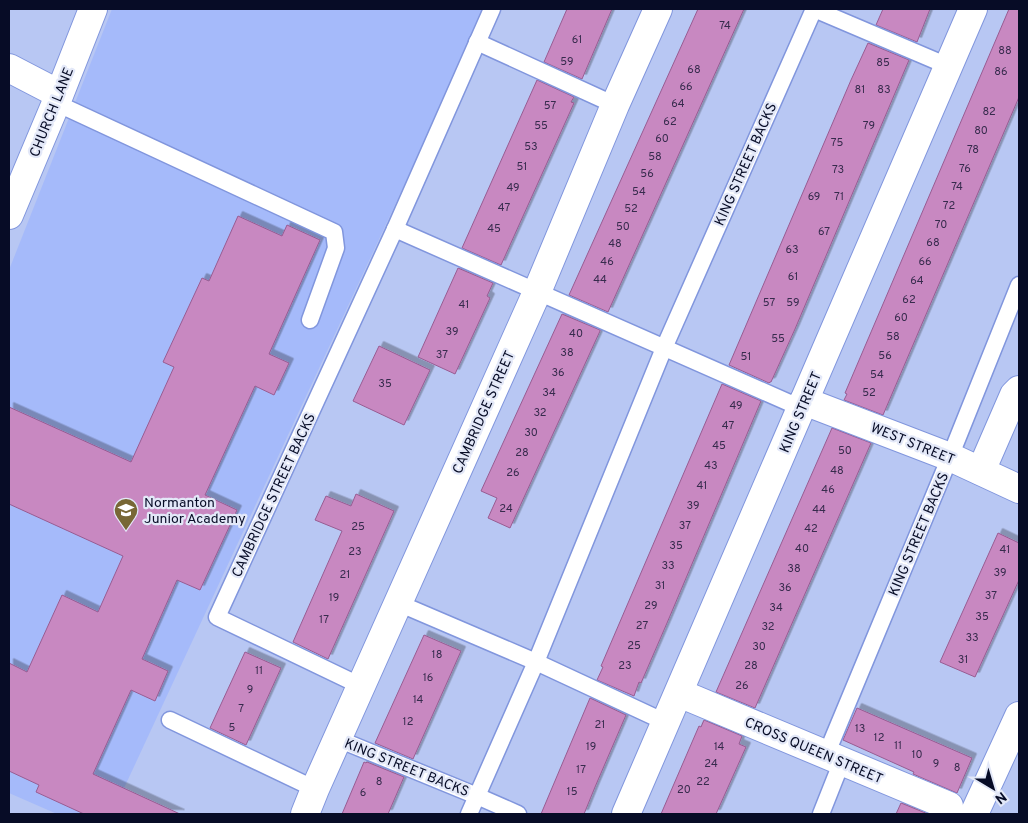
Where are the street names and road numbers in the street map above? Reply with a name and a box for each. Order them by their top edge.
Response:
street label: CHURCH LANE [27,65,78,160]
street label: KING STREET BACKS [712,100,781,229]
street label: CAMBRIDGE STREET [450,349,519,477]
street label: KING STREET [777,370,826,456]
street label: CAMBRIDGE STREET BACKS [229,411,320,580]
street label: WEST STREET [868,420,957,469]
street label: KING STREET BACKS [886,470,953,599]
street label: CROSS QUEEN STREET [742,715,885,788]
street label: KING STREET BACKS [342,736,471,801]

